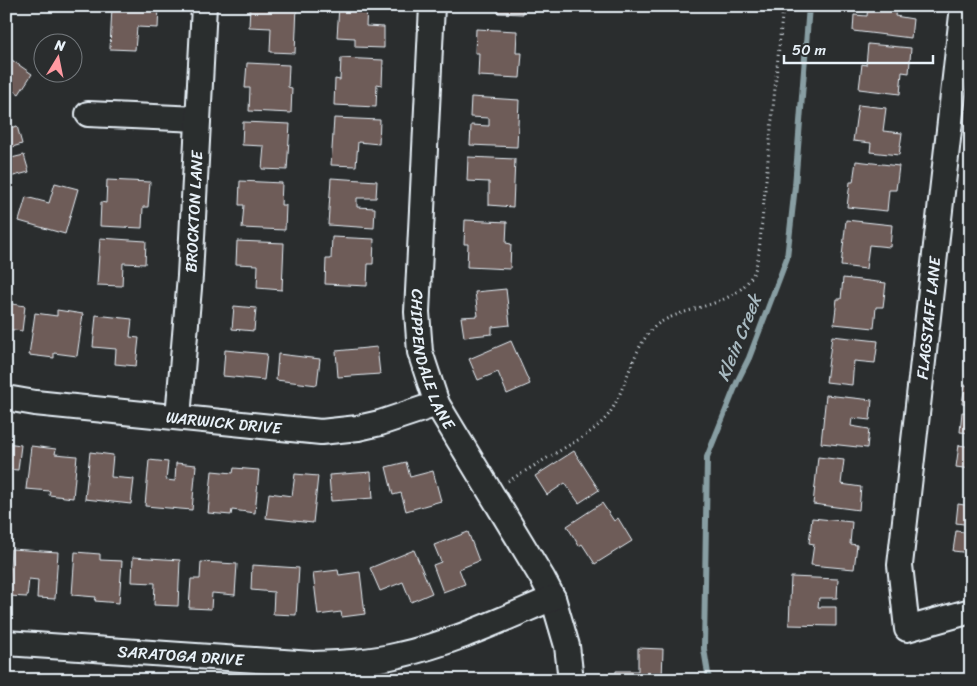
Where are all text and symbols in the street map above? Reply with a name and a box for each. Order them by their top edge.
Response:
north arrow [32,32,82,82]
text: N [52,32,67,59]
scale bar [784,32,933,64]
text: 50 m [792,37,827,63]
street label: BROCKTON LANE [176,149,212,273]
street label: FLAGSTAFF LANE [908,254,949,381]
street label: CHIPPENDALE LANE [402,288,464,436]
water label: Klein Creek [707,288,772,386]
street label: WARWICK DRIVE [165,402,284,443]
street label: SARATOGA DRIVE [117,637,246,674]

